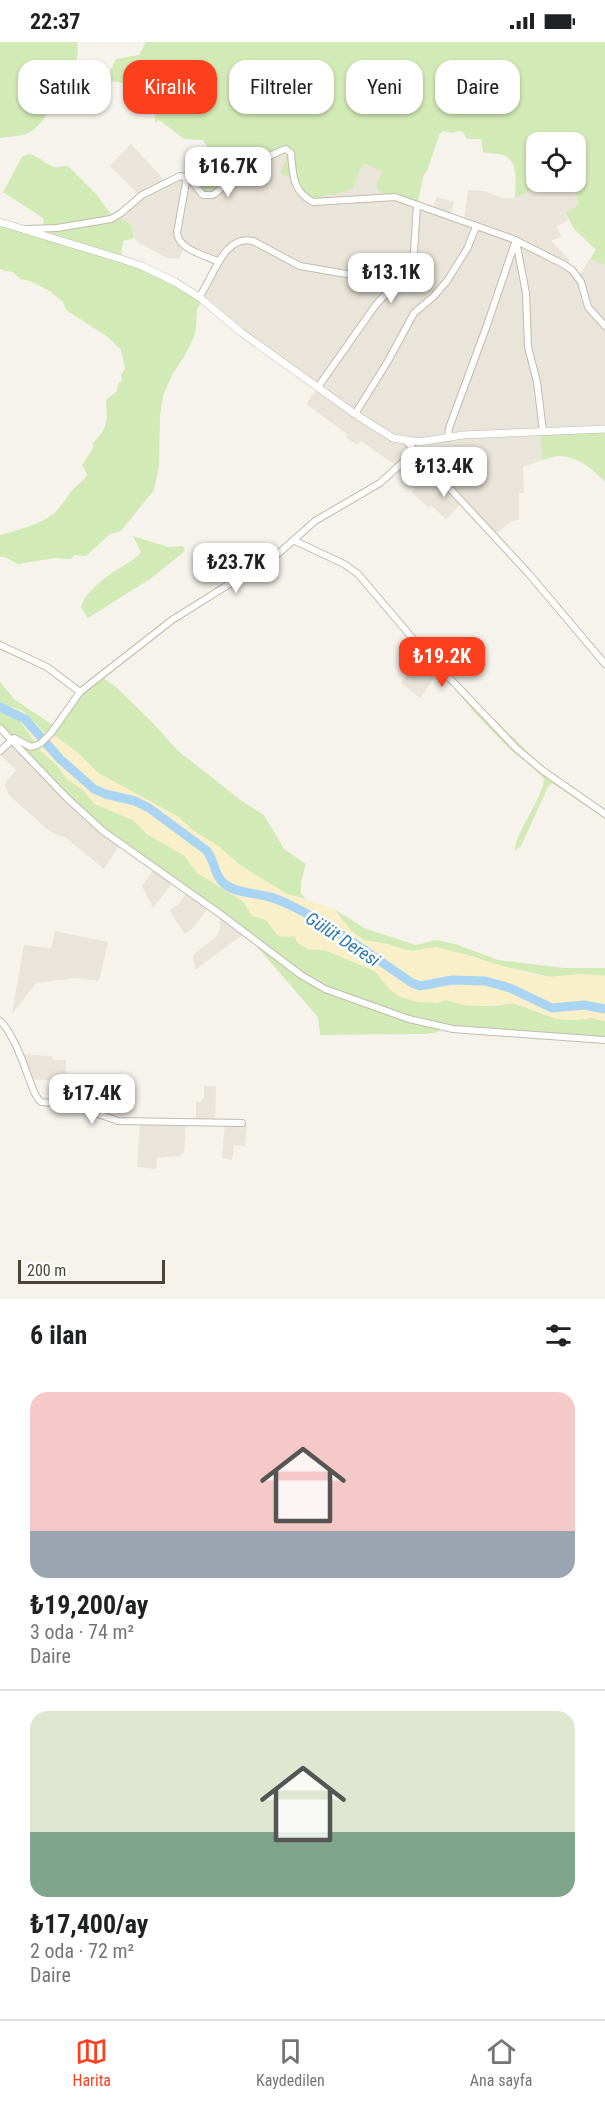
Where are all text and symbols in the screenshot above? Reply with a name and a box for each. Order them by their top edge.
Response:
text: 22:37 [30,9,81,34]
chip: Satılık [18,60,111,114]
chip: Kiralık [123,60,217,114]
chip: Filtreler [229,60,334,114]
chip: Yeni [346,60,423,114]
chip: Daire [435,60,520,114]
map controls [526,132,586,192]
button: locate [526,132,586,192]
pin: ₺16.7K [179,147,277,198]
text: ₺16.7K [199,154,257,178]
pin: ₺13.1K [342,253,440,304]
text: ₺13.1K [362,260,420,284]
pin: ₺13.4K [395,447,493,498]
text: ₺13.4K [415,454,473,478]
pin: ₺23.7K [187,543,285,594]
text: ₺23.7K [207,550,265,574]
pin: ₺19.2K [393,637,491,688]
text: ₺19.2K [413,644,471,668]
water label: Gülüt Deresi [302,907,385,971]
pin: ₺17.4K [43,1074,141,1125]
text: ₺17.4K [63,1081,121,1105]
scale bar [18,1257,165,1284]
text: 200 m [27,1261,66,1280]
icon: filters [542,1319,575,1352]
text: 6 ilan [30,1320,87,1350]
icon: home [249,1431,357,1539]
text: ₺19,200/ay [30,1590,148,1620]
text: 3 oda · 74 m² [30,1620,134,1644]
text: Daire [30,1644,71,1668]
icon: home [249,1750,357,1858]
text: ₺17,400/ay [30,1909,148,1939]
text: 2 oda · 72 m² [30,1939,134,1963]
text: Daire [30,1963,71,1987]
tab: Harita [73,2035,111,2090]
tab: Kaydedilen [256,2035,325,2090]
tab: Ana sayfa [470,2035,533,2090]

